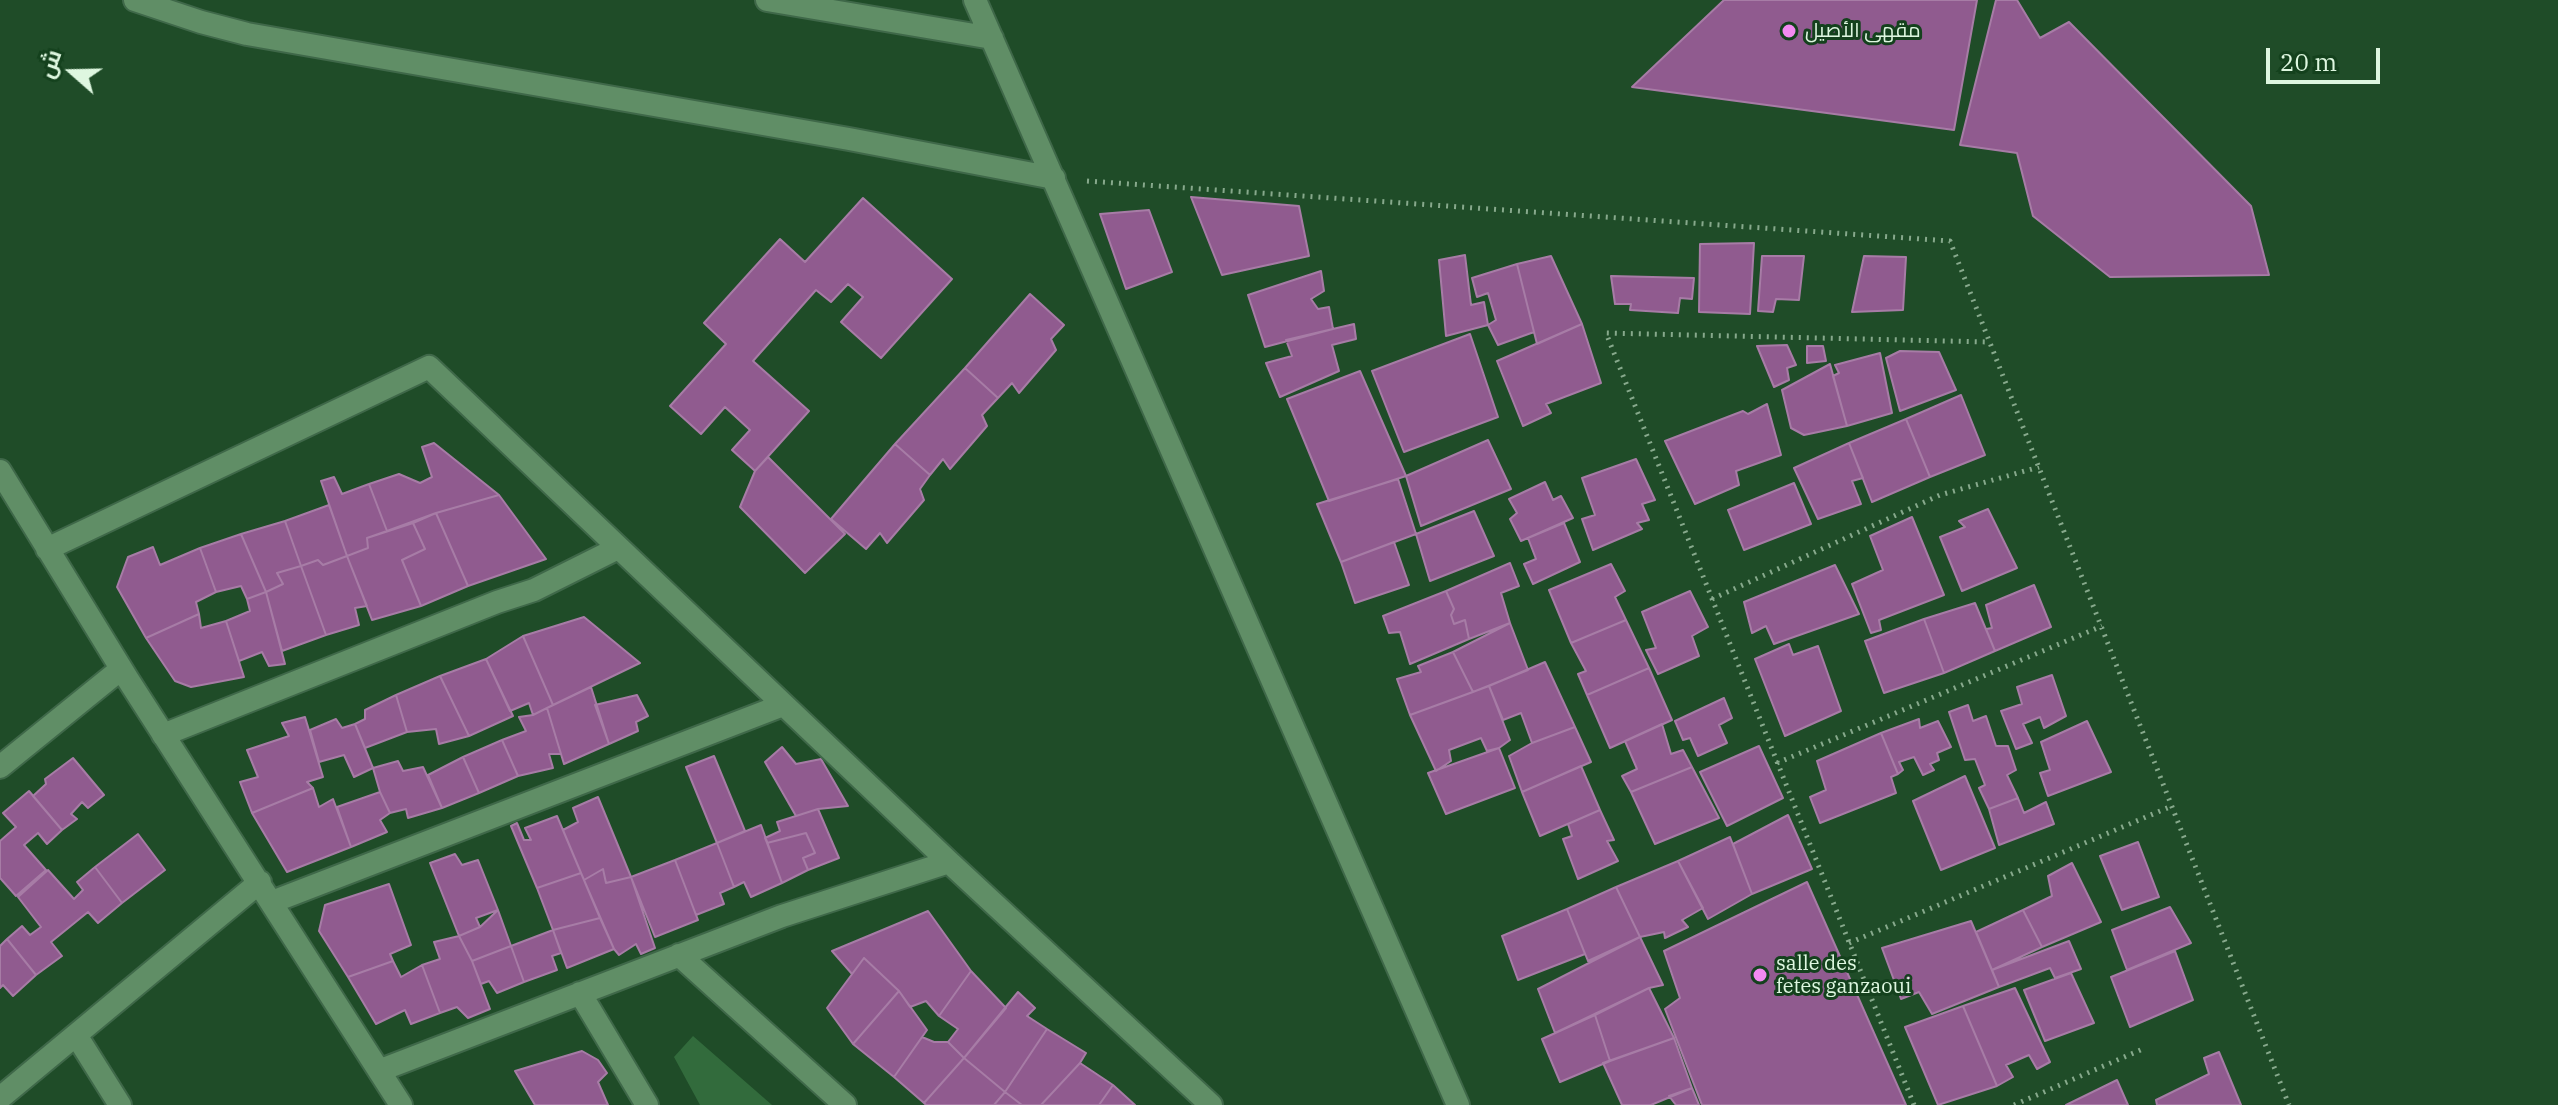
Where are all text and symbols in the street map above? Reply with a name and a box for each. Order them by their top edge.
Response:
place label: مقهى الأصيل [1805,19,1921,43]
marker: مقهى الأصيل [1780,22,1798,40]
north arrow [32,32,112,112]
scale bar [2270,32,2384,82]
text: ش [31,45,67,82]
text: 20 m [2280,46,2337,78]
place label: salle des fetes ganzaoui [1776,952,1911,999]
marker: salle des fetes ganzaoui [1751,966,1769,984]

